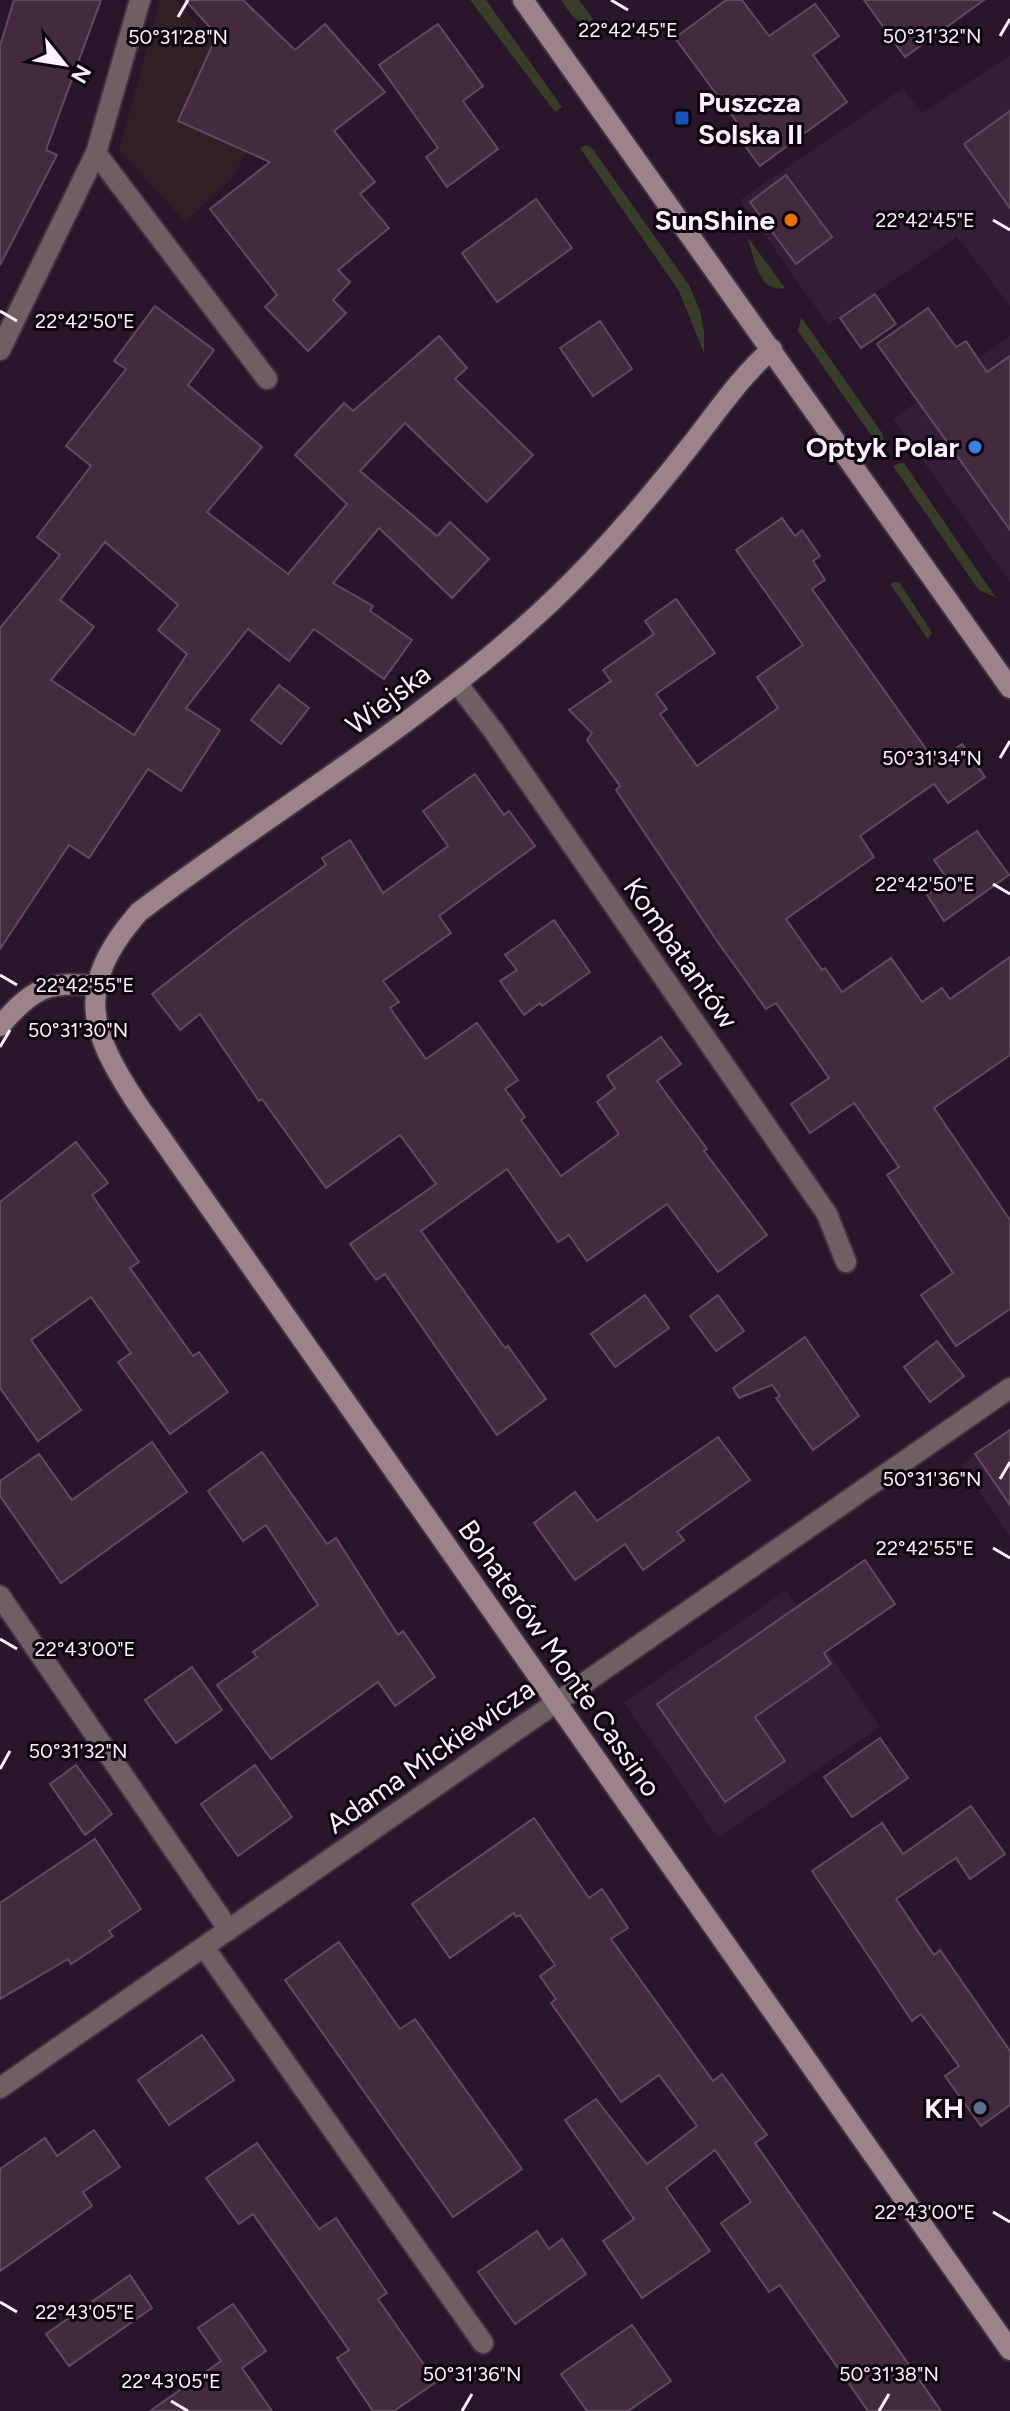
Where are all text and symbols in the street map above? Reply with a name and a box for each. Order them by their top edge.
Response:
text: 22°42'45"E [578,18,678,42]
north arrow [24,24,104,104]
text: 50°31'32"N [883,24,981,48]
text: 50°31'28"N [128,25,228,49]
text: N [65,60,97,88]
place label: Puszcza Solska II [698,85,803,151]
marker: Puszcza Solska II [673,109,691,127]
place label: SunShine [654,203,775,237]
text: 22°42'45"E [875,208,975,232]
marker: SunShine [782,211,800,229]
text: 22°42'50"E [35,309,135,333]
place label: Optyk Polar [806,430,959,464]
marker: Optyk Polar [966,438,984,456]
street label: Wiejska [339,656,437,742]
text: 50°31'34"N [882,746,982,770]
street label: Kombatantów [616,871,746,1035]
text: 22°42'50"E [875,872,975,896]
text: 22°42'55"E [36,973,134,997]
text: 50°31'30"N [28,1018,128,1042]
text: 50°31'36"N [883,1467,981,1491]
street label: Bohaterów Monte Cassino [451,1513,669,1803]
text: 22°42'55"E [876,1536,974,1560]
text: 22°43'00"E [35,1637,135,1661]
street label: Adama Mickiewicza [319,1671,541,1841]
text: 50°31'32"N [29,1739,127,1763]
place label: KH [924,2091,964,2125]
marker: KH [971,2099,989,2117]
text: 22°43'00"E [875,2200,975,2224]
text: 22°43'05"E [35,2300,135,2324]
text: 50°31'36"N [423,2362,521,2386]
text: 50°31'38"N [839,2362,939,2386]
text: 22°43'05"E [121,2369,221,2393]

